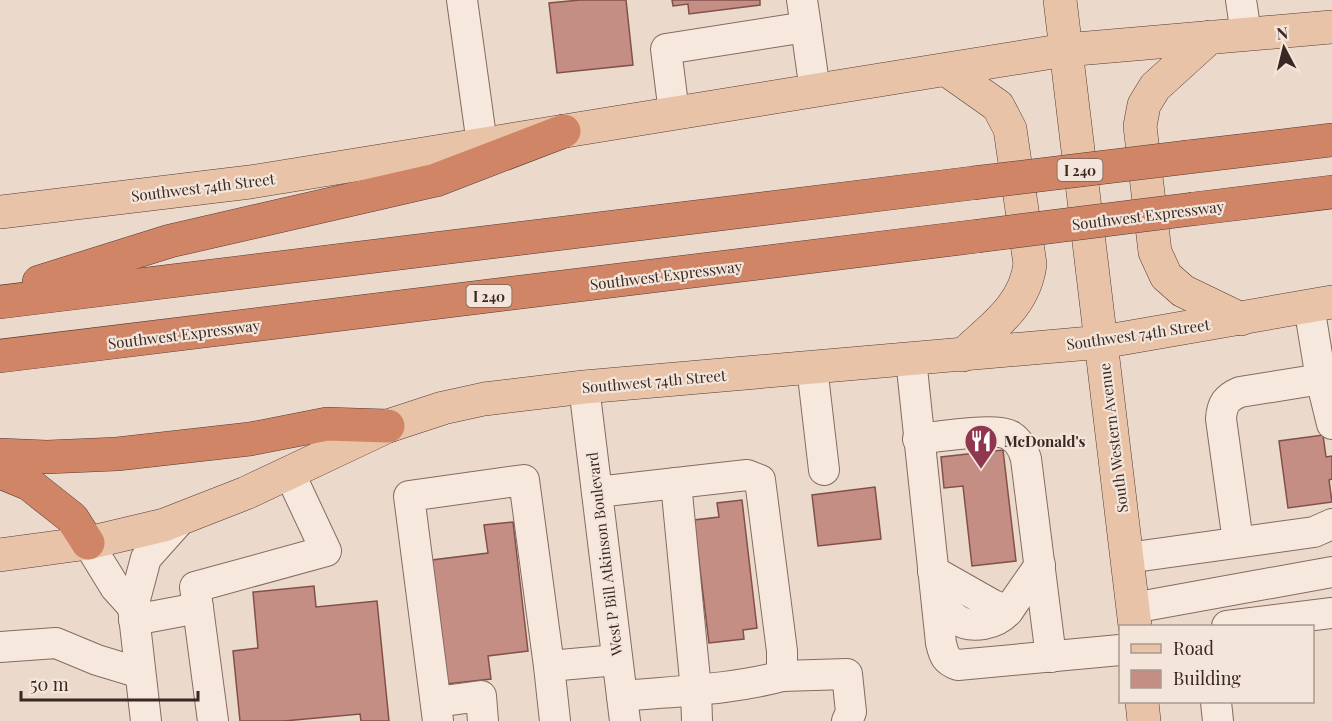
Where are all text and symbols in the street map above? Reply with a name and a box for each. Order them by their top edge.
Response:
north arrow [1254,18,1314,78]
text: N [1275,21,1290,44]
road number: I 240 [1058,159,1102,181]
street label: Southwest 74th Street [130,168,277,206]
street label: Southwest Expressway [1071,196,1226,234]
street label: Southwest Expressway [589,256,744,294]
road number: I 240 [466,285,512,307]
street label: Southwest 74th Street [1065,314,1212,354]
street label: Southwest Expressway [107,315,262,353]
street label: South Western Avenue [1094,362,1132,514]
street label: Southwest 74th Street [581,365,728,397]
restaurant icon: McDonald's [963,423,999,470]
place label: McDonald's [1004,431,1086,451]
street label: West P Bill Atkinson Boulevard [582,451,627,658]
legend [1119,625,1314,703]
text: Road [1173,636,1214,660]
scale bar [21,664,198,702]
text: Building [1173,666,1241,690]
text: 50 m [30,672,69,696]

